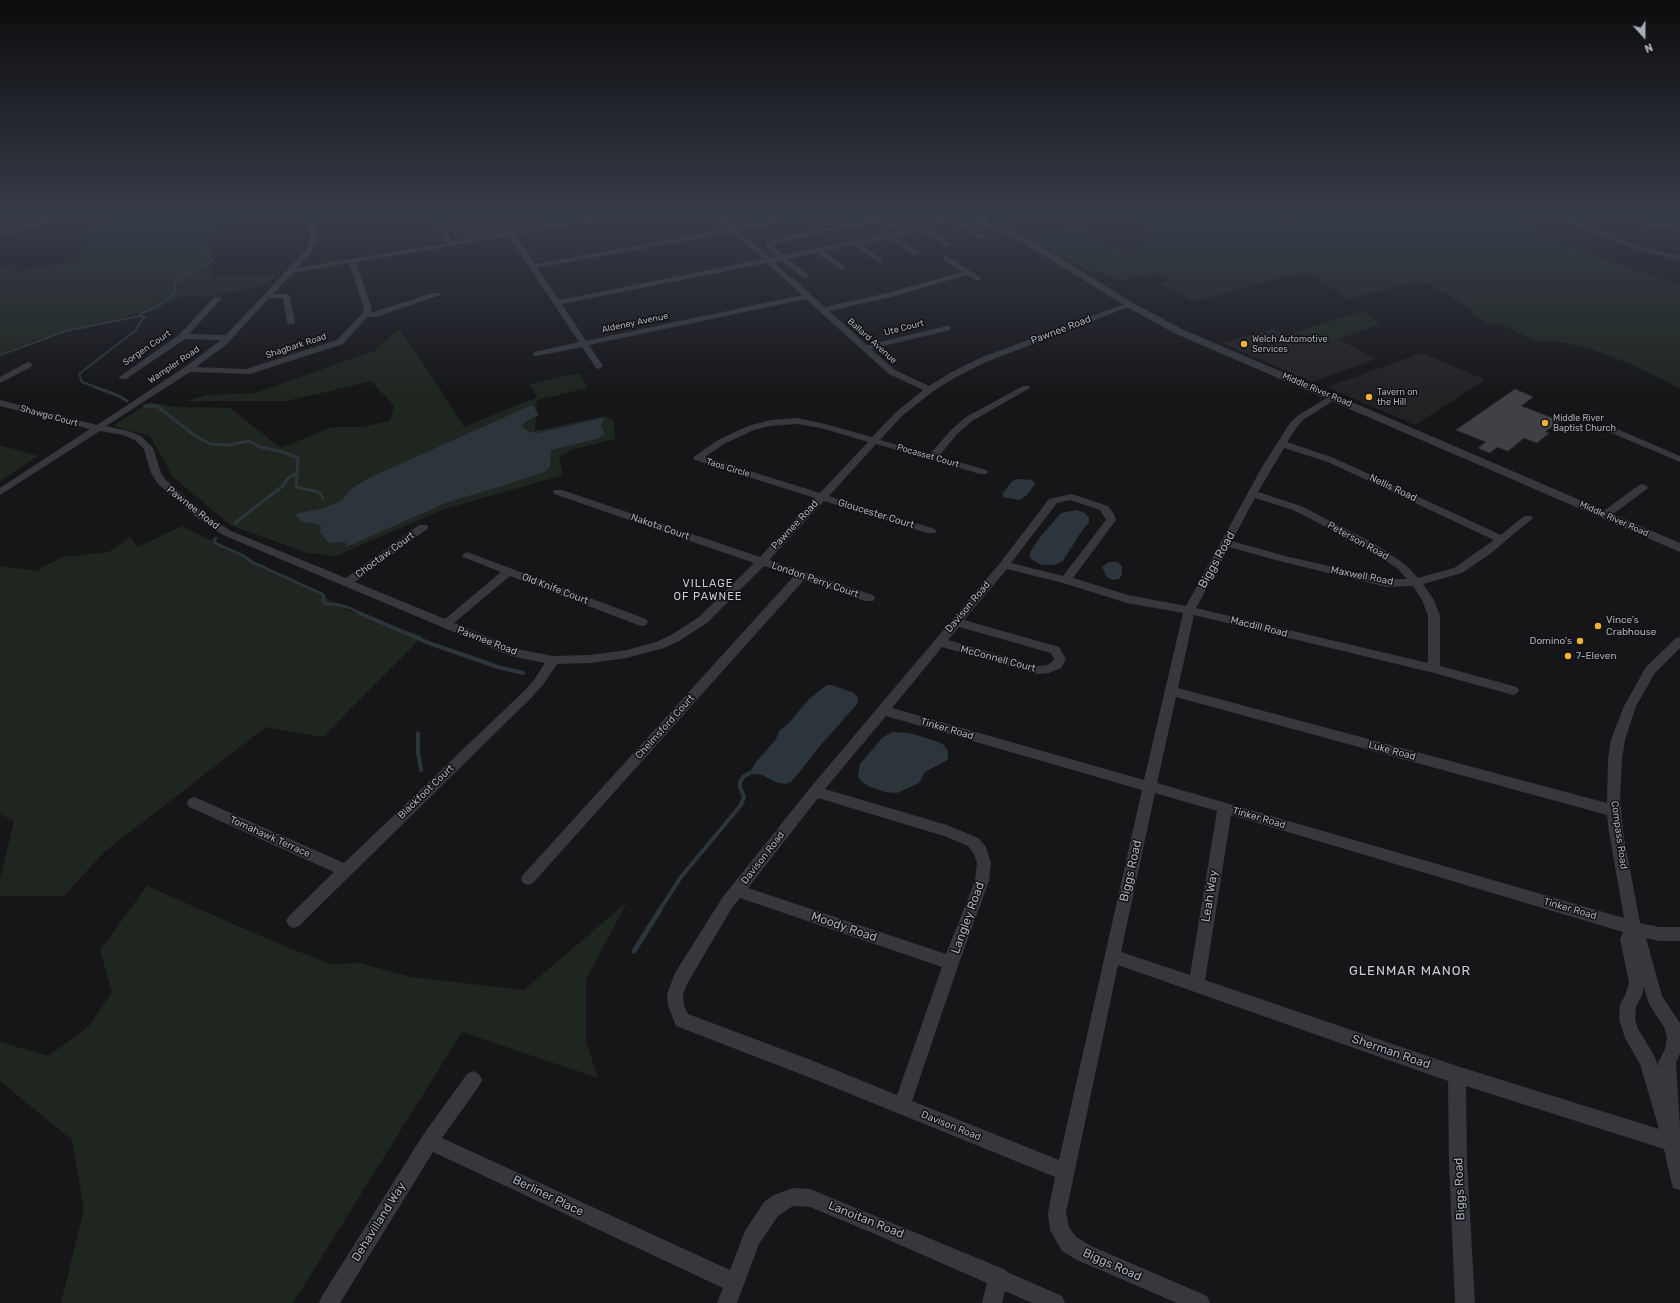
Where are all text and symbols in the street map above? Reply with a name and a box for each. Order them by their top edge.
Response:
north arrow [1624,16,1664,56]
text: N [1642,40,1655,55]
street label: Aldeney Avenue [601,311,669,335]
street label: Pawnee Road [1029,313,1093,347]
street label: Ballard Avenue [845,316,899,366]
street label: Ute Court [883,318,925,338]
street label: Sorgen Court [121,328,173,368]
street label: Shagbark Road [264,331,328,361]
place label: Welch Automotive Services [1252,334,1328,355]
marker: Welch Automotive Services [1239,339,1249,349]
street label: Wampler Road [146,344,202,386]
street label: Middle River Road [1281,371,1353,409]
place label: Tavern on the Hill [1377,387,1418,408]
marker: Tavern on the Hill [1364,392,1374,402]
street label: Shawgo Court [19,403,79,429]
place label: Middle River Baptist Church [1553,413,1616,434]
marker: Middle River Baptist Church [1540,418,1550,428]
street label: Pocasset Court [896,442,960,470]
street label: Taos Circle [705,456,751,480]
street label: Nellis Road [1367,472,1419,504]
street label: Pawnee Road [164,484,222,532]
street label: Gloucester Court [836,497,916,531]
street label: Pawnee Road [769,498,821,552]
street label: Middle River Road [1578,499,1650,539]
street label: Nakota Court [629,511,691,543]
street label: Peterson Road [1325,519,1391,563]
street label: Biggs Road [1195,529,1239,591]
street label: Choctaw Court [353,530,417,580]
street label: London Perry Court [770,559,860,601]
street label: Maxwell Road [1330,564,1394,588]
street label: Old Knife Court [520,571,590,607]
district label: VILLAGE OF PAWNEE [673,577,743,603]
street label: Davison Road [943,579,993,635]
street label: Macdill Road [1229,614,1289,640]
place label: Vince’s Crabhouse [1606,614,1656,638]
marker: Vince’s Crabhouse [1593,621,1603,631]
street label: Pawnee Road [455,624,519,658]
place label: Domino's [1529,635,1572,647]
marker: Domino's [1575,636,1585,646]
street label: McConnell Court [959,643,1037,675]
place label: 7-Eleven [1576,650,1616,662]
marker: 7-Eleven [1563,651,1573,661]
street label: Chelmsford Court [633,692,697,762]
street label: Tinker Road [919,716,975,742]
street label: Luke Road [1367,739,1417,763]
street label: Blackfoot Court [396,762,456,822]
street label: Compass Road [1608,800,1630,870]
street label: Tinker Road [1231,805,1287,831]
street label: Tomahawk Terrace [228,814,312,860]
street label: Davison Road [739,829,787,887]
street label: Biggs Road [1117,839,1145,903]
street label: Leah Way [1199,869,1221,923]
street label: Langley Road [948,880,988,956]
street label: Tinker Road [1542,896,1598,922]
street label: Moody Road [809,909,879,945]
district label: GLENMAR MANOR [1349,963,1471,979]
street label: Sherman Road [1350,1032,1432,1072]
street label: Davison Road [919,1109,983,1143]
street label: Biggs Road [1452,1157,1468,1221]
street label: Berliner Place [510,1173,586,1219]
street label: Dehavilland Way [349,1180,409,1264]
street label: Lanoitan Road [826,1198,906,1242]
street label: Biggs Road [1080,1246,1144,1284]

